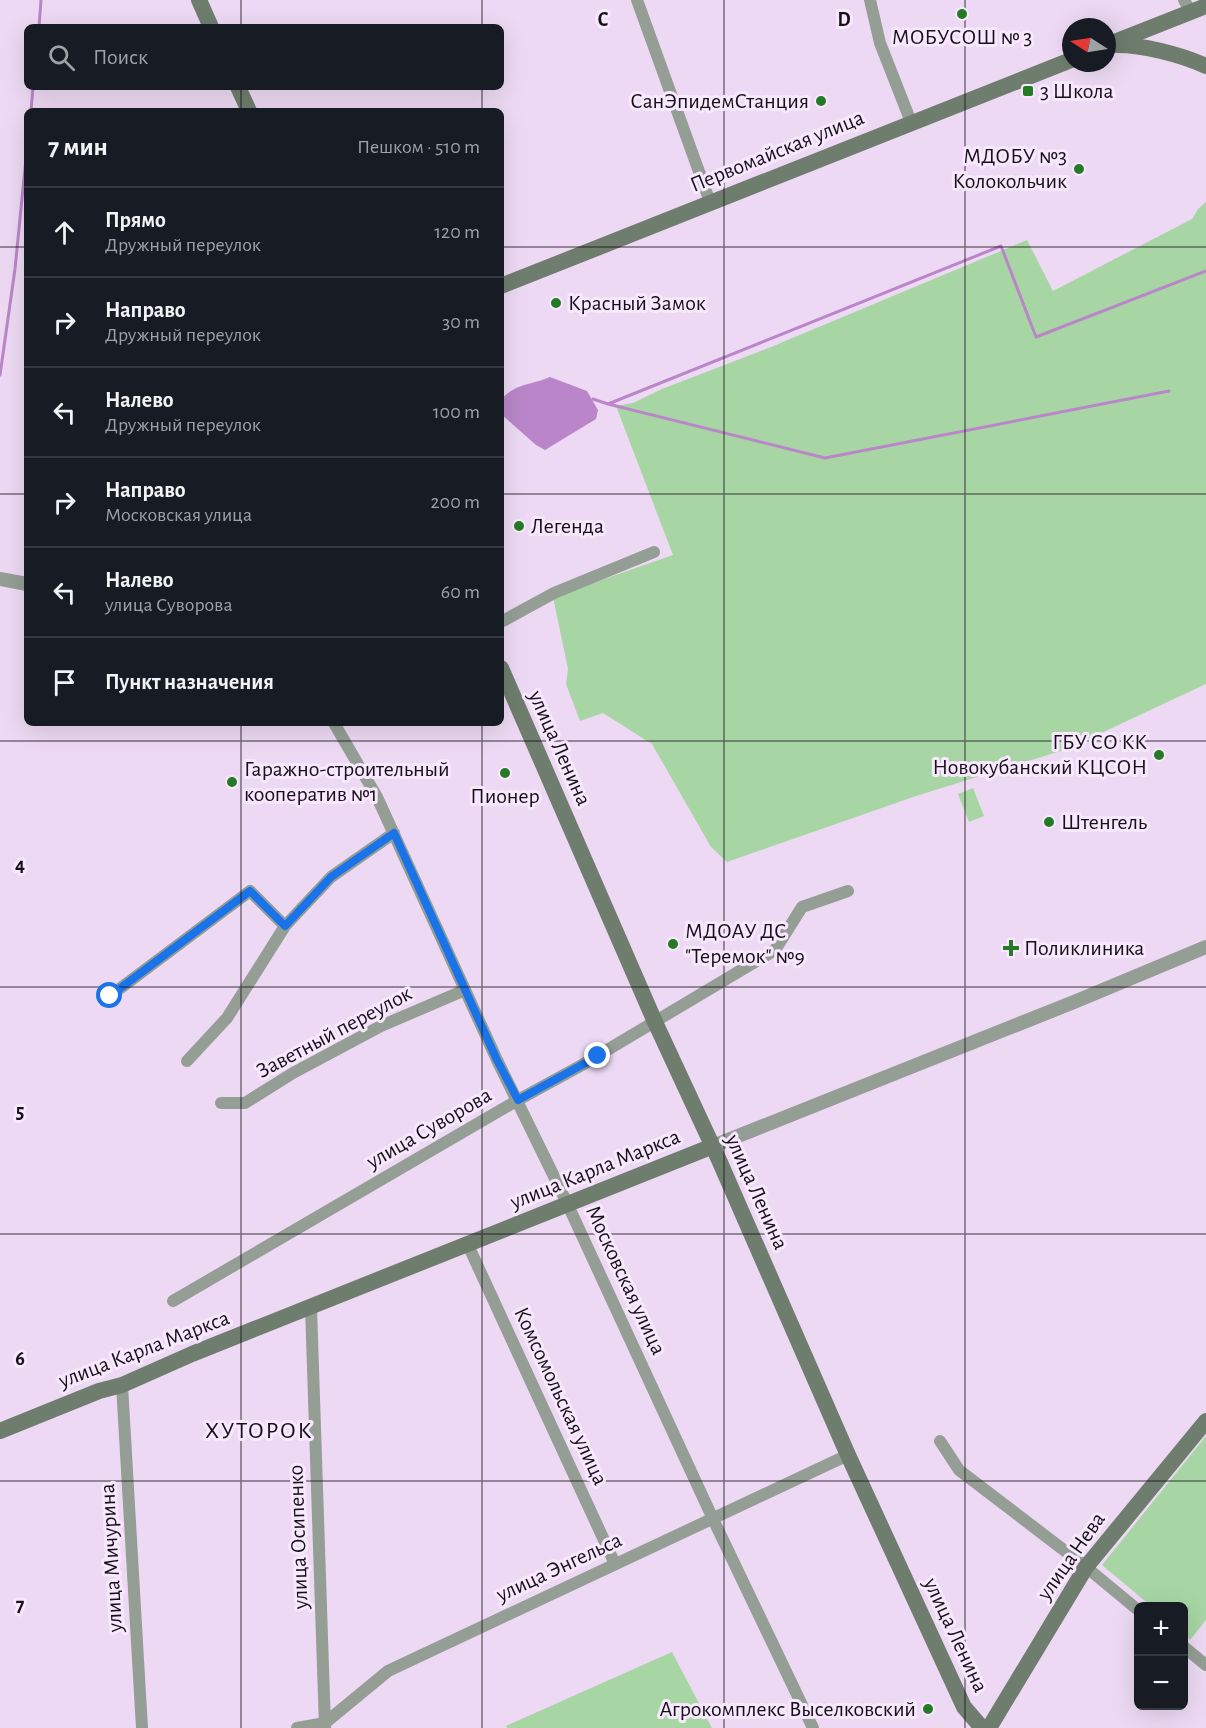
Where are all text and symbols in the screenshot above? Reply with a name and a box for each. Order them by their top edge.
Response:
marker: МОБУСОШ № 3 [955,7,969,21]
text: C [598,10,609,30]
text: D [837,10,851,30]
north arrow [1062,18,1116,72]
search box [24,24,504,90]
place label: МОБУСОШ № 3 [892,26,1032,48]
icon: search [45,41,78,74]
text: Поиск [93,46,148,68]
place label: 3 Школа [1040,80,1113,102]
marker: 3 Школа [1021,84,1035,98]
place label: СанЭпидемСтанция [630,90,809,112]
marker: СанЭпидемСтанция [814,94,828,108]
street label: Первомайская улица [687,106,867,196]
text: 7 мин [48,134,108,160]
text: Пешком · 510 m [357,137,480,157]
place label: МДОБУ №3 Колокольчик [953,145,1067,192]
marker: МДОБУ №3 Колокольчик [1072,162,1086,176]
text: Прямо [105,209,166,231]
icon: ahead [48,216,81,249]
text: 120 m [434,222,480,242]
text: Дружный переулок [105,235,261,255]
place label: Красный Замок [568,292,706,314]
marker: Красный Замок [549,296,563,310]
text: Направо [105,299,186,321]
icon: right [48,306,81,339]
text: 30 m [442,312,480,332]
text: Дружный переулок [105,325,261,345]
text: Налево [105,389,174,411]
icon: left [48,396,81,429]
text: 100 m [433,402,480,422]
text: Дружный переулок [105,415,261,435]
text: Направо [105,479,186,501]
icon: right [48,486,81,519]
text: 200 m [430,492,480,512]
text: Московская улица [105,505,252,525]
place label: Легенда [531,515,604,537]
marker: Легенда [512,519,526,533]
text: Налево [105,569,174,591]
icon: left [48,576,81,609]
text: 60 m [441,582,480,602]
text: улица Суворова [105,595,233,615]
icon: arrive [48,666,81,699]
text: Пункт назначения [105,671,274,693]
street label: улица Ленина [524,686,595,809]
place label: ГБУ СО КК Новокубанский КЦСОН [933,731,1147,778]
marker: ГБУ СО КК Новокубанский КЦСОН [1152,748,1166,762]
place label: Гаражно-строительный кооператив №1 [244,758,450,805]
marker: Пионер [498,766,512,780]
marker: Гаражно-строительный кооператив №1 [225,775,239,789]
place label: Пионер [470,785,540,807]
place label: Штенгель [1061,811,1148,833]
marker: Штенгель [1042,815,1056,829]
text: 4 [15,855,25,875]
place label: МДОАУ ДС "Теремок" №9 [685,920,805,967]
marker: МДОАУ ДС "Теремок" №9 [666,937,680,951]
place label: Поликлиника [1024,937,1144,959]
marker: Поликлиника [1002,939,1020,957]
route start [96,982,122,1008]
street label: Заветный переулок [253,982,415,1082]
route end [584,1042,610,1068]
street label: улица Суворова [362,1083,495,1173]
text: 5 [16,1102,24,1122]
street label: улица Карла Маркса [506,1125,683,1213]
street label: улица Ленина [721,1130,792,1253]
street label: Московская улица [582,1202,670,1358]
street label: Комсомольская улица [510,1304,612,1488]
street label: улица Карла Маркса [55,1306,232,1392]
text: 6 [15,1349,25,1369]
district label: ХУТОРОК [205,1419,313,1443]
street label: улица Осипенко [284,1464,312,1611]
street label: улица Мичурина [96,1483,126,1634]
street label: улица Нева [1032,1508,1109,1605]
street label: улица Энгельса [492,1528,625,1606]
street label: улица Ленина [919,1573,992,1696]
text: 7 [16,1595,25,1615]
map controls [1134,1602,1188,1710]
button: + [1134,1602,1188,1656]
button: − [1134,1656,1188,1710]
place label: Агрокомплекс Выселковский [659,1698,916,1720]
marker: Агрокомплекс Выселковский [921,1702,935,1716]

